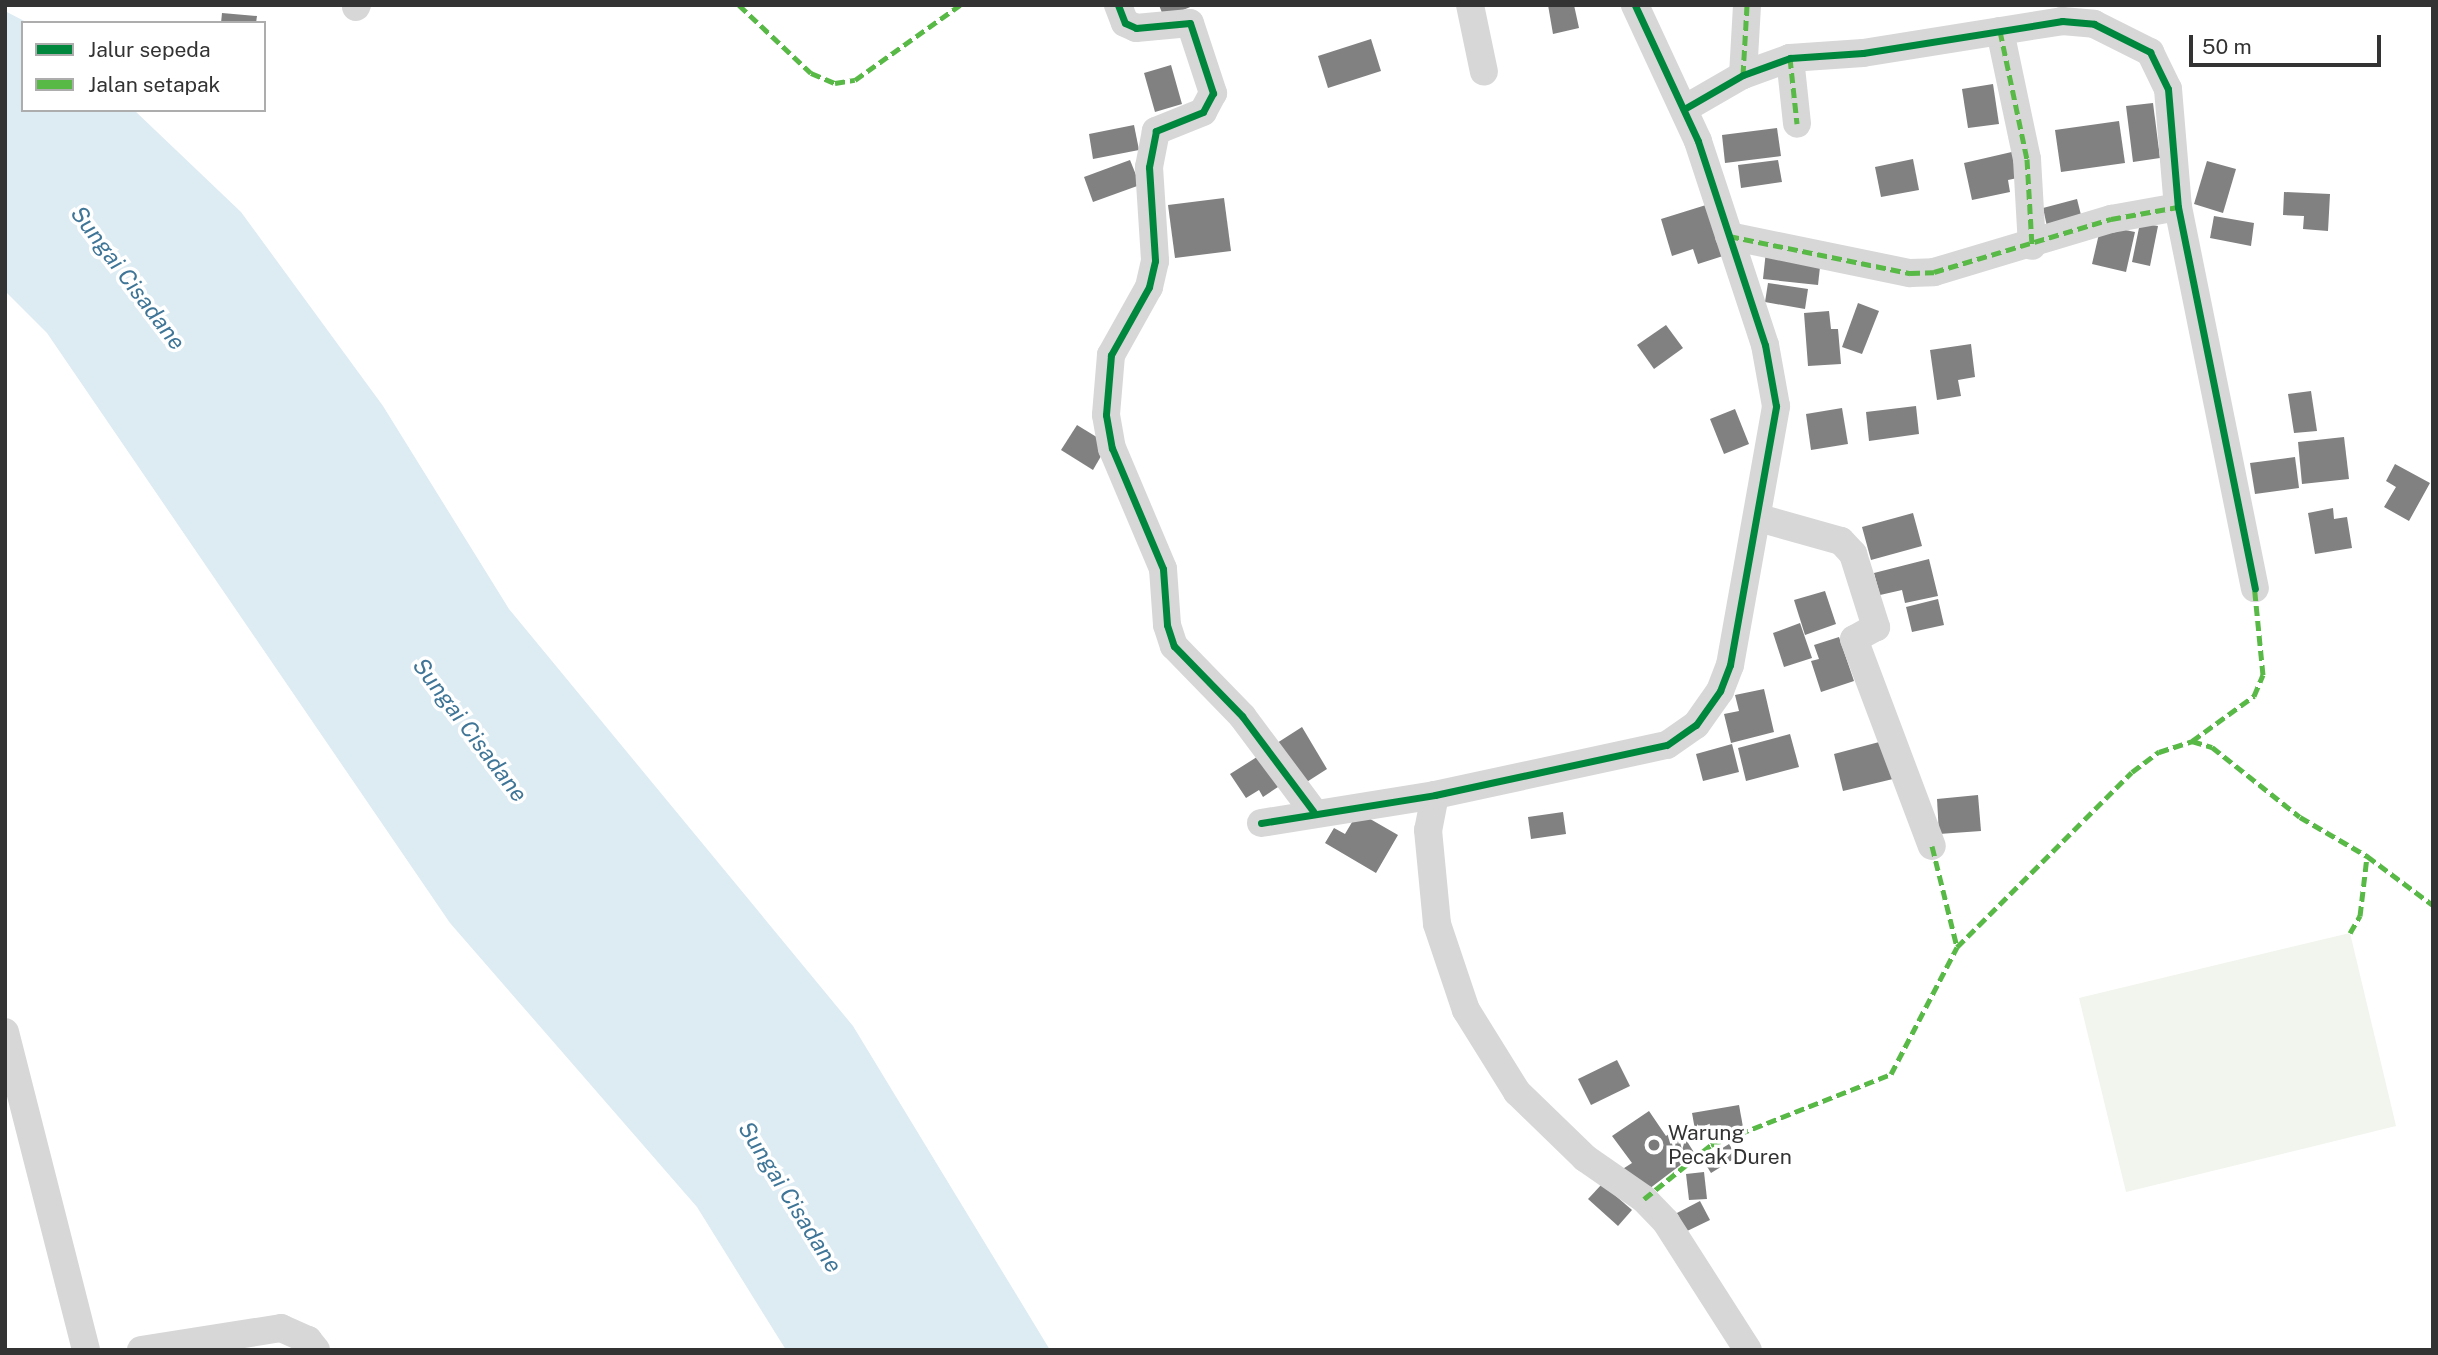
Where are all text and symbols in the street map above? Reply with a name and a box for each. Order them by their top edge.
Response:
legend [21,21,266,112]
scale bar [2193,21,2386,65]
text: 50 m [2202,34,2252,59]
text: Jalur sepeda [88,37,211,62]
text: Jalan setapak [88,72,220,97]
water label: Sungai Cisadane [65,201,191,355]
water label: Sungai Cisadane [407,653,533,807]
water label: Sungai Cisadane [732,1116,848,1278]
place label: Warung Pecak Duren [1668,1120,1792,1170]
marker: Warung Pecak Duren [1646,1137,1662,1153]

